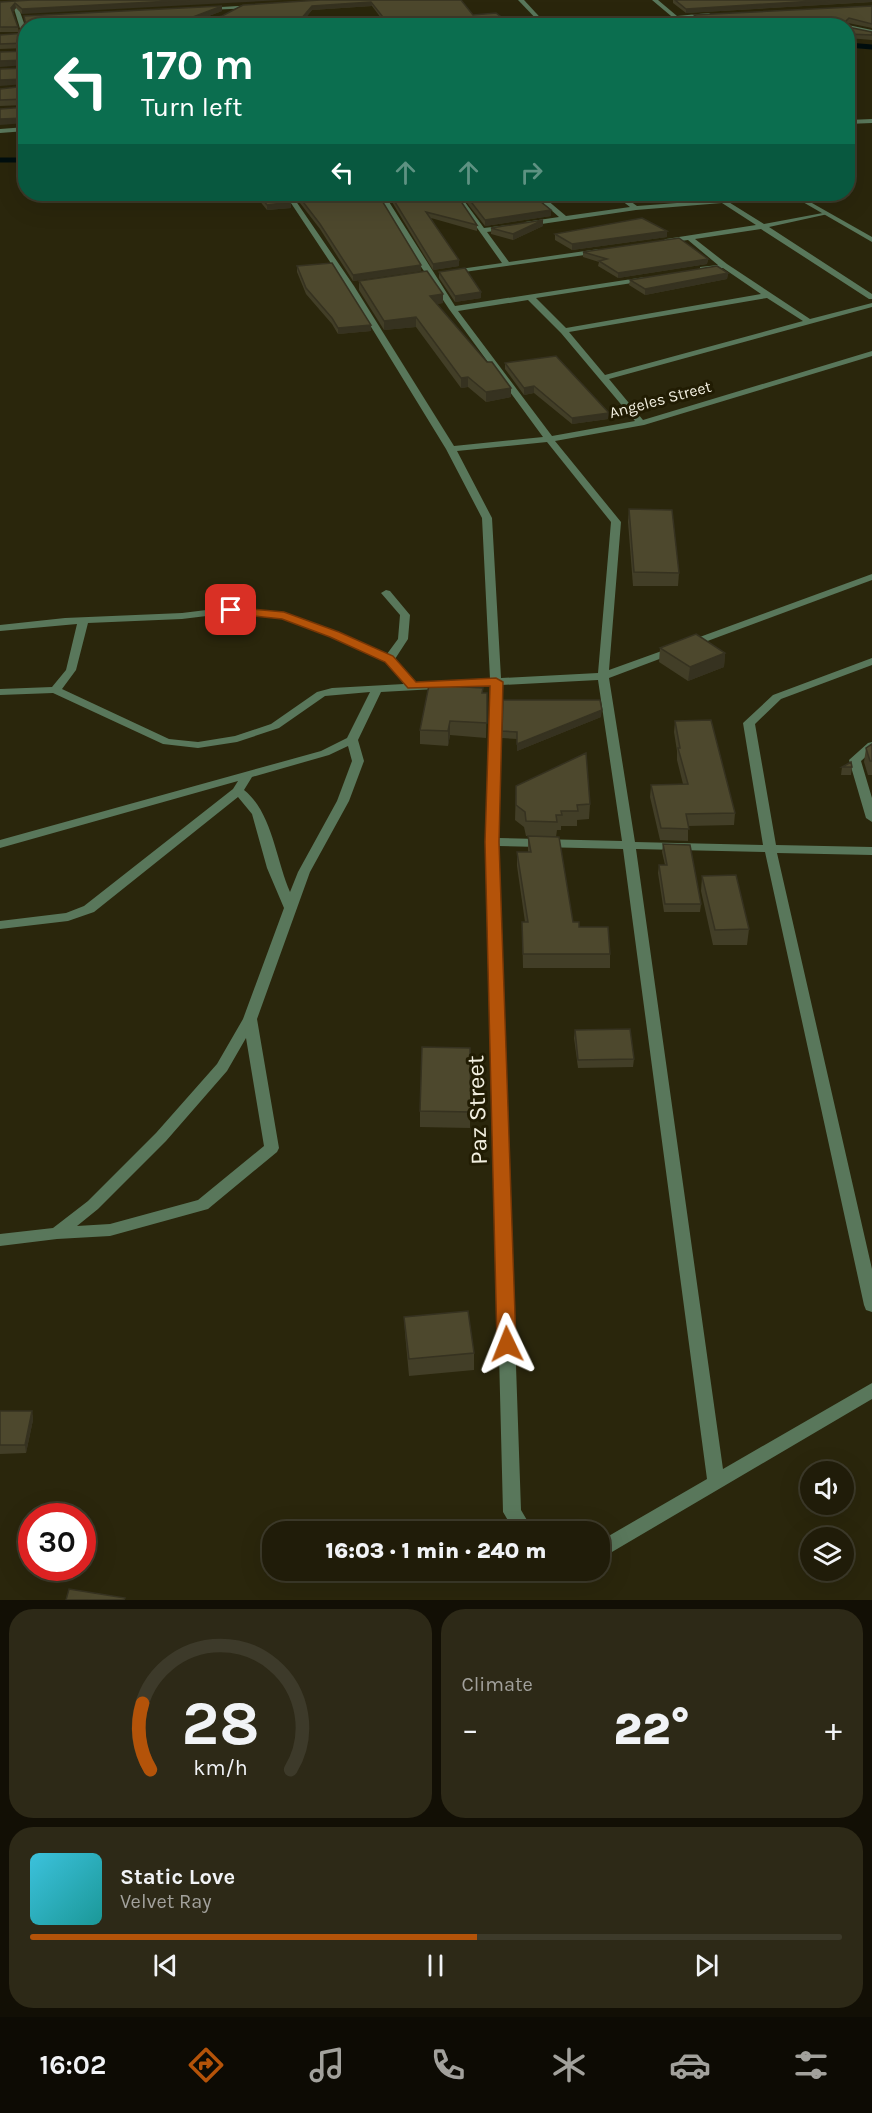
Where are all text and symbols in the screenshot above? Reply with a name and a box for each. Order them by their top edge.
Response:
text: 170 m [141,40,254,90]
icon: left [42,42,120,120]
text: Turn left [141,91,242,123]
icon: left [326,156,359,189]
icon: ahead [389,156,422,189]
icon: ahead [452,156,485,189]
icon: right [515,156,548,189]
street label: Angeles Street [607,377,713,422]
pin [205,584,256,635]
icon: arrive [214,593,247,626]
street label: Paz Street [461,1055,493,1165]
position arrow [475,1312,539,1376]
map controls [800,1461,854,1581]
button: sound [800,1461,854,1515]
speed limit sign: 30 [18,1503,96,1581]
button: layers [800,1527,854,1581]
text: 16:03 · 1 min · 240 m [326,1538,546,1564]
text: Climate [462,1673,533,1696]
text: 28 [181,1687,259,1760]
text: 22° [613,1703,690,1755]
text: − [462,1710,479,1748]
text: + [825,1710,842,1748]
text: km/h [193,1756,247,1781]
text: Static Love [120,1864,235,1890]
text: Velvet Ray [120,1890,212,1913]
icon: previous [149,1949,182,1982]
icon: pause [419,1949,452,1982]
icon: next [690,1949,723,1982]
icon: directions [185,2044,227,2086]
icon: music [306,2044,348,2086]
icon: phone [427,2044,469,2086]
icon: climate [548,2044,590,2086]
icon: car [669,2044,711,2086]
icon: filters [790,2044,832,2086]
text: 16:02 [40,2049,106,2081]

